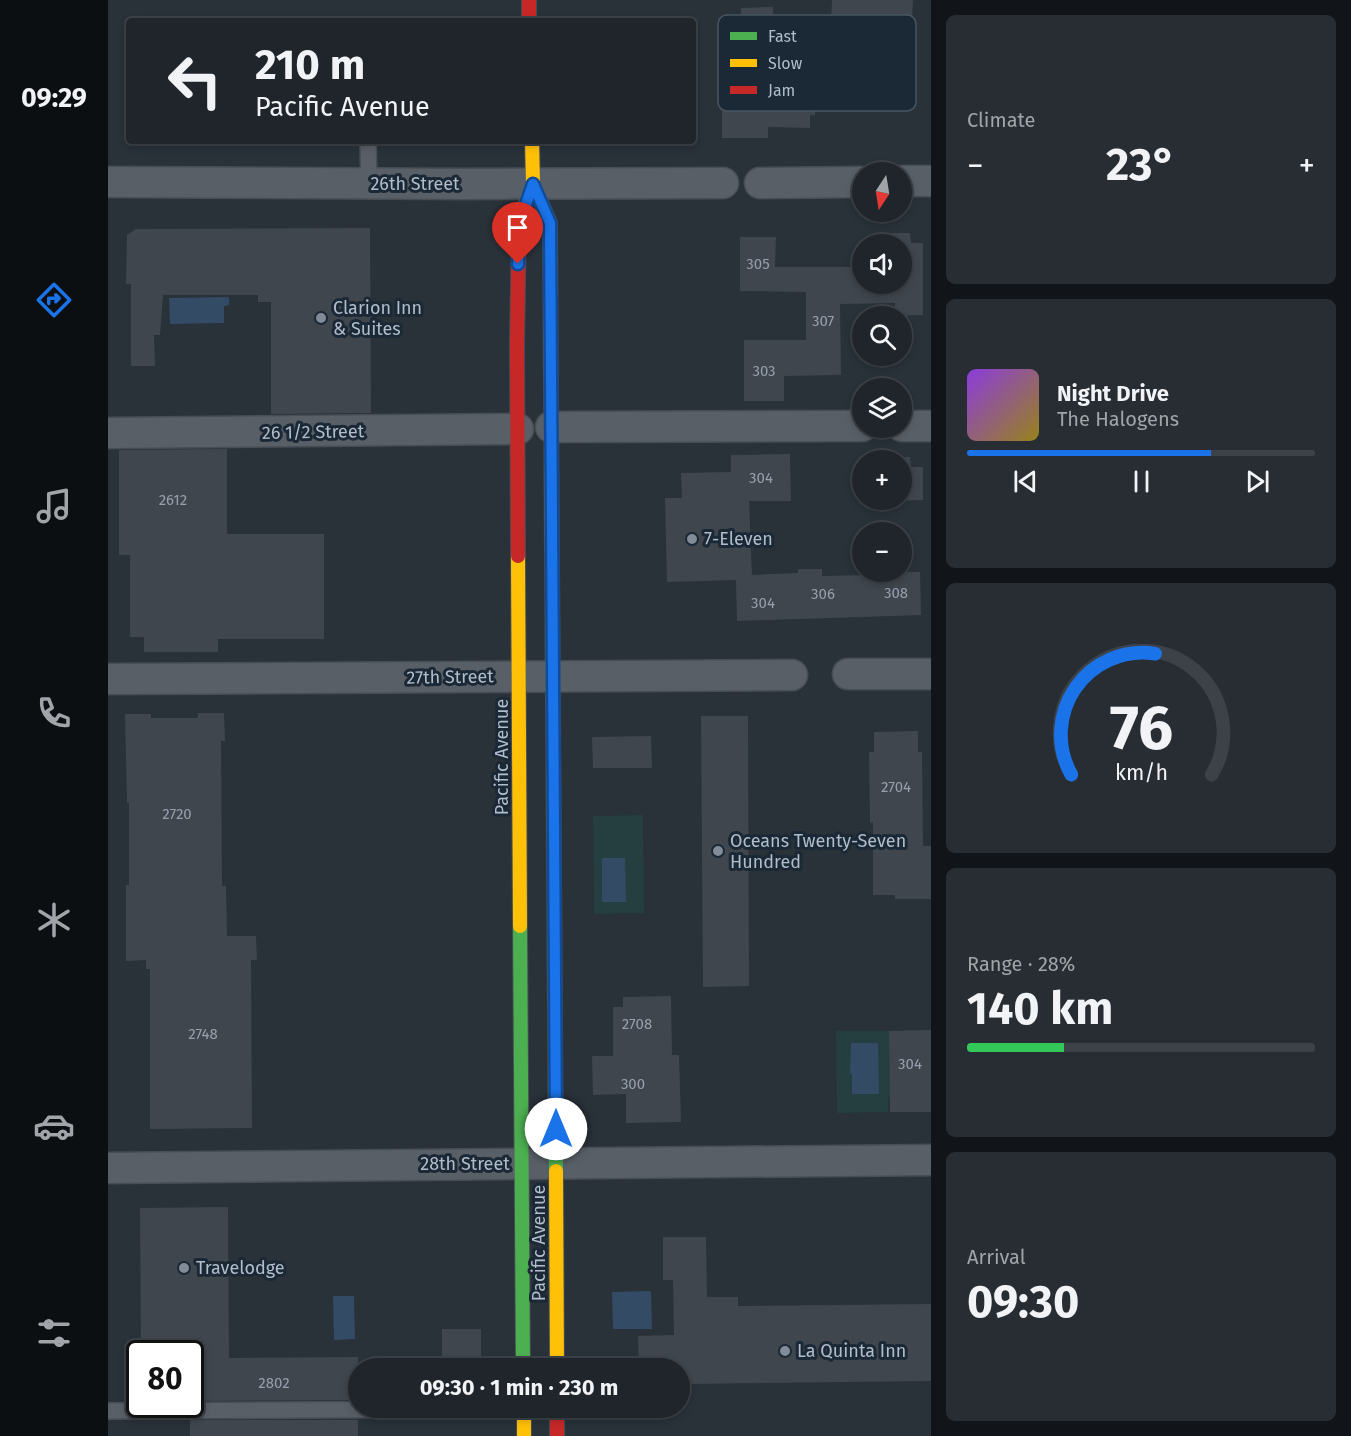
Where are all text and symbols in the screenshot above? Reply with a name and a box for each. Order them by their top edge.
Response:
legend [718,15,916,111]
text: Fast [768,27,797,46]
text: 210 m [255,40,365,90]
icon: left [156,42,234,120]
text: Slow [768,54,803,73]
text: Jam [768,81,795,100]
text: 09:29 [21,82,87,114]
text: Pacific Avenue [255,91,430,123]
text: Climate [967,108,1035,132]
text: 23° [1106,138,1176,192]
text: − [967,146,984,186]
text: + [1299,146,1315,186]
north arrow [852,162,912,222]
map controls [852,162,912,582]
street label: 26th Street [370,173,460,195]
pin [492,202,543,264]
icon: arrive [501,211,534,244]
button: sound [852,234,912,294]
house number: 305 [746,255,770,273]
icon: directions [33,279,75,321]
place label: Clarion Inn & Suites [333,297,422,340]
button: search [852,306,912,366]
marker: Clarion Inn & Suites [314,311,328,325]
house number: 307 [812,312,834,330]
house number: 303 [752,362,776,380]
button: layers [852,378,912,438]
text: Night Drive [1057,380,1169,407]
text: The Halogens [1057,407,1179,431]
street label: 26 1/2 Street [262,420,365,444]
button: + [852,450,912,510]
icon: previous [1009,465,1042,498]
icon: pause [1125,465,1158,498]
icon: next [1241,465,1274,498]
house number: 304 [749,469,773,487]
icon: music [33,485,75,527]
house number: 2612 [159,491,187,509]
button: − [852,522,912,582]
place label: 7-Eleven [704,528,773,550]
marker: 7-Eleven [685,532,699,546]
house number: 308 [884,584,908,602]
house number: 306 [811,585,835,603]
house number: 304 [751,594,775,612]
street label: 27th Street [406,665,494,689]
text: 76 [1109,691,1173,766]
icon: phone [33,692,75,734]
street label: Pacific Avenue [491,699,513,815]
text: km/h [1114,760,1168,786]
house number: 2704 [881,778,911,796]
house number: 2720 [162,805,192,823]
place label: Oceans Twenty-Seven Hundred [730,830,906,873]
marker: Oceans Twenty-Seven Hundred [711,844,725,858]
icon: climate [33,899,75,941]
text: Range · 28% [967,952,1075,976]
text: 140 km [967,982,1113,1036]
house number: 2708 [622,1015,652,1033]
house number: 2748 [188,1025,218,1043]
house number: 304 [898,1055,922,1073]
house number: 300 [621,1075,645,1093]
position arrow [524,1097,588,1161]
icon: car [33,1105,75,1147]
street label: 28th Street [420,1153,510,1175]
street label: Pacific Avenue [528,1185,550,1301]
text: Arrival [967,1245,1026,1269]
place label: Travelodge [196,1257,285,1279]
marker: Travelodge [177,1261,191,1275]
text: 09:30 [967,1275,1079,1329]
icon: filters [33,1312,75,1354]
speed limit sign: 80 [126,1340,204,1418]
place label: La Quinta Inn [797,1340,906,1362]
marker: La Quinta Inn [778,1344,792,1358]
house number: 2802 [258,1374,290,1392]
text: 09:30 · 1 min · 230 m [420,1374,618,1401]

